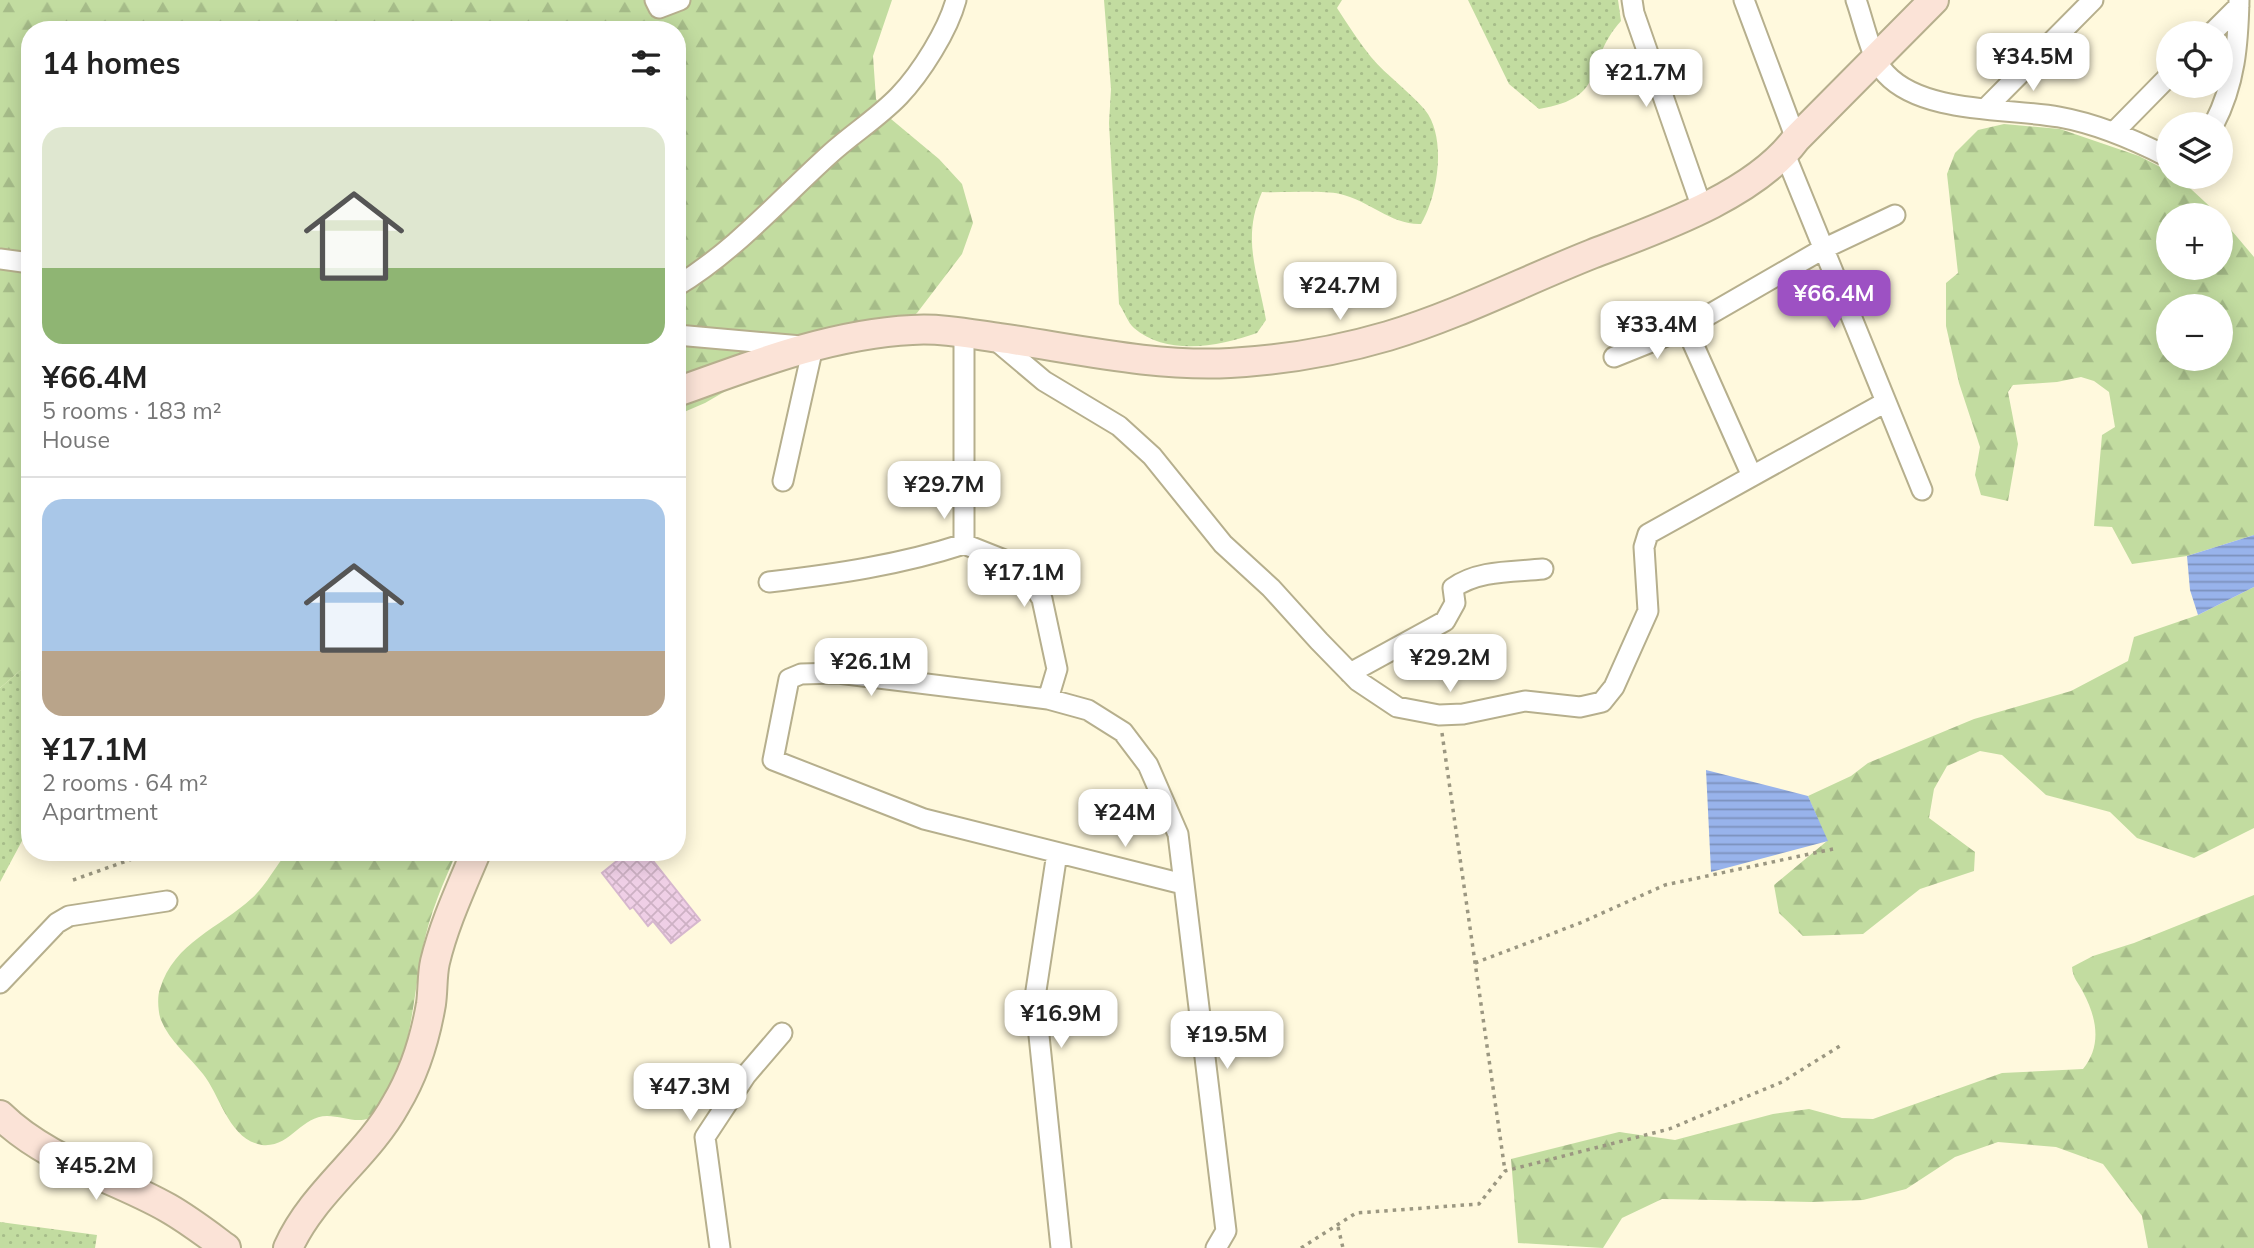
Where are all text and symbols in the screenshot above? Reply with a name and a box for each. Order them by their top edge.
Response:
map controls [2156,21,2233,371]
button: locate [2156,21,2233,98]
pin: ¥34.5M [1976,34,2090,93]
text: ¥34.5M [1993,41,2073,70]
text: 14 homes [42,44,181,82]
icon: filters [627,44,665,82]
pin: ¥21.7M [1589,50,1703,109]
text: ¥21.7M [1606,57,1686,86]
button: layers [2156,112,2233,189]
icon: home [291,173,417,299]
button: + [2156,203,2233,280]
pin: ¥24.7M [1283,262,1397,322]
text: ¥24.7M [1300,270,1380,299]
pin: ¥66.4M [1777,270,1891,330]
text: ¥66.4M [1794,278,1874,307]
button: − [2156,294,2233,371]
pin: ¥33.4M [1600,302,1714,361]
text: ¥33.4M [1617,309,1697,338]
text: ¥66.4M [42,358,148,396]
text: 5 rooms · 183 m² [42,396,222,425]
text: House [42,425,110,454]
pin: ¥29.7M [887,462,1001,521]
text: ¥29.7M [904,469,984,498]
icon: home [291,545,417,671]
pin: ¥17.1M [967,550,1081,609]
text: ¥17.1M [984,557,1064,586]
pin: ¥29.2M [1393,634,1507,694]
pin: ¥26.1M [814,638,928,698]
text: ¥29.2M [1410,642,1490,671]
text: ¥26.1M [831,646,911,675]
text: ¥17.1M [42,730,148,768]
text: 2 rooms · 64 m² [42,768,208,797]
pin: ¥24M [1084,790,1166,849]
text: Apartment [42,797,158,826]
text: ¥24M [1094,797,1156,826]
pin: ¥16.9M [1004,990,1118,1050]
text: ¥16.9M [1021,998,1101,1027]
pin: ¥19.5M [1170,1012,1284,1071]
text: ¥19.5M [1187,1019,1267,1048]
pin: ¥47.3M [633,1064,747,1123]
text: ¥47.3M [650,1071,730,1100]
pin: ¥45.2M [39,1142,153,1202]
text: ¥45.2M [56,1150,136,1179]

